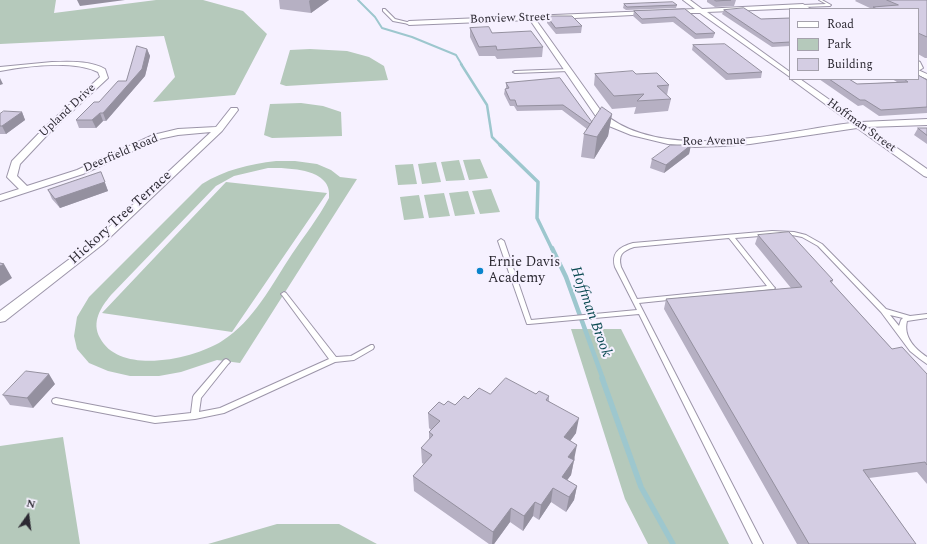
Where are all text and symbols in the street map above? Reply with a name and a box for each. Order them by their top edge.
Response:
legend [789,8,919,80]
street label: Bonview Street [470,10,550,28]
text: Road [827,15,854,34]
text: Park [827,35,852,54]
text: Building [827,55,873,74]
street label: Upland Drive [37,81,99,141]
street label: Hoffman Street [824,96,898,156]
street label: Deerfield Road [81,132,161,176]
street label: Roe Avenue [682,134,746,150]
street label: Hickory Tree Terrace [66,168,176,268]
place label: Ernie Davis Academy [488,255,560,288]
water label: Hoffman Brook [565,264,615,360]
marker: Ernie Davis Academy [475,266,485,276]
text: N [25,495,37,513]
north arrow [8,496,48,536]

